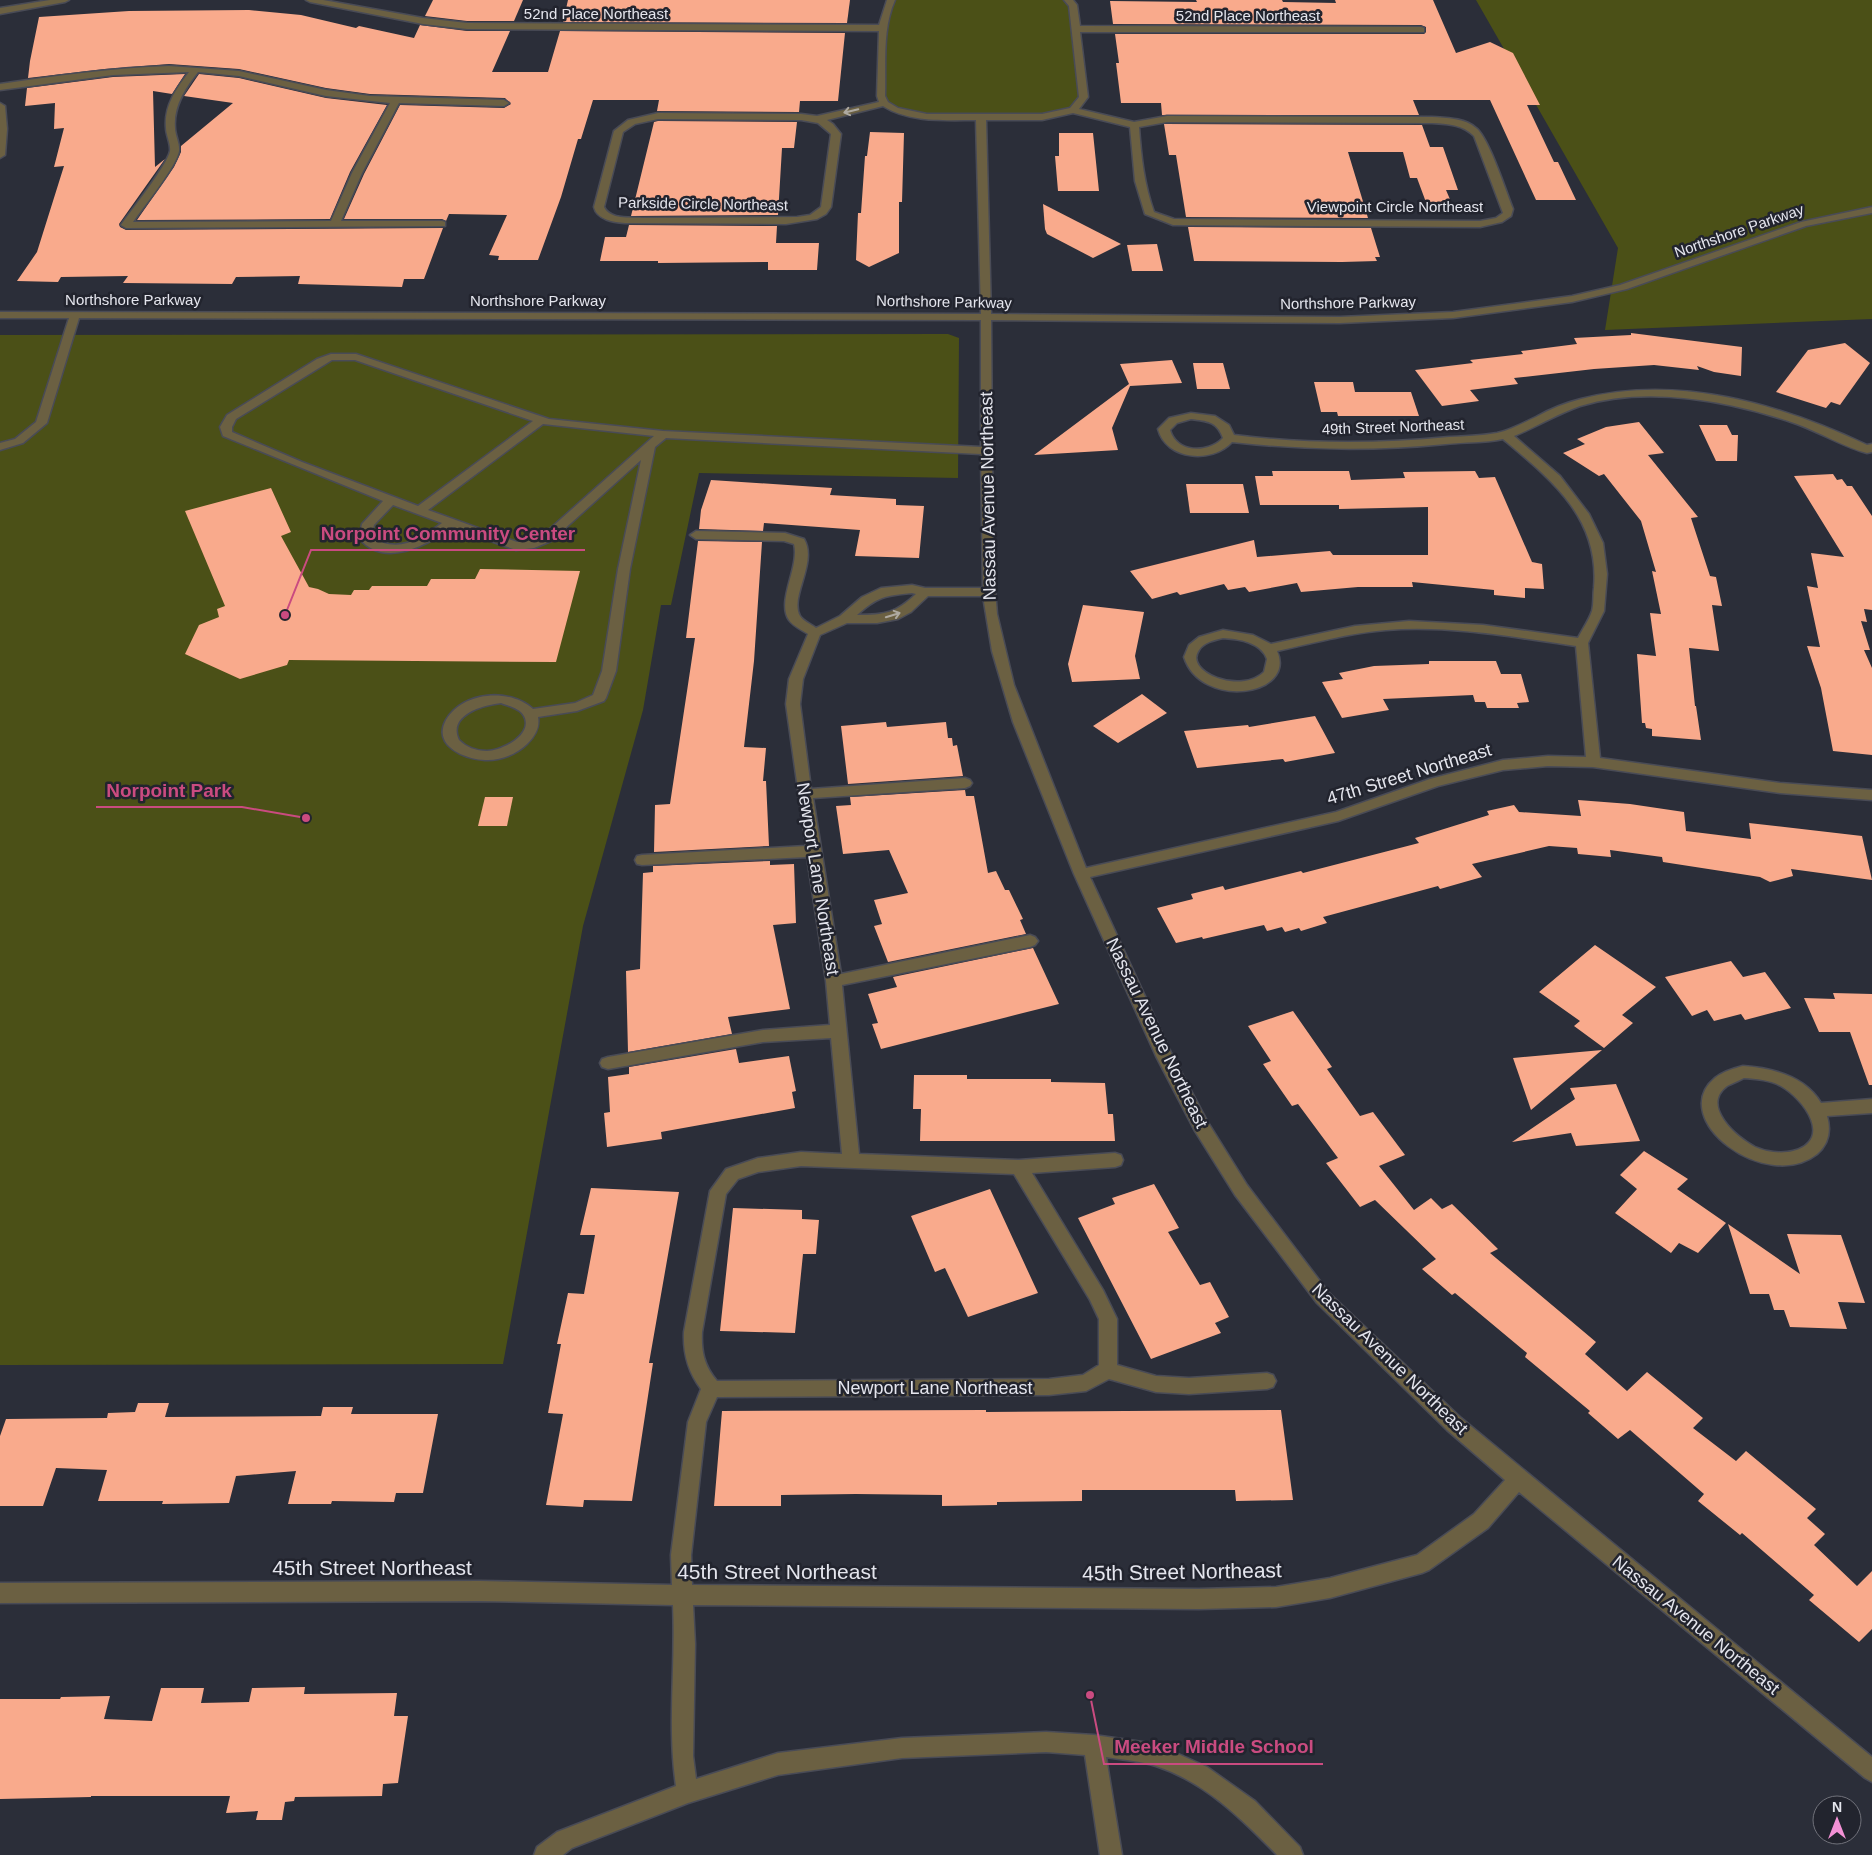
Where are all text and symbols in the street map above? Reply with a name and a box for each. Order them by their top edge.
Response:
street label: 52nd Place Northeast [524,5,669,22]
street label: 52nd Place Northeast [1176,7,1321,24]
one-way arrow [844,107,860,116]
street label: Parkside Circle Northeast [618,194,789,213]
street label: Viewpoint Circle Northeast [1307,198,1484,215]
street label: Northshore Parkway [1672,200,1806,261]
street label: Northshore Parkway [65,291,201,308]
street label: Northshore Parkway [470,292,606,309]
street label: Northshore Parkway [876,292,1013,311]
street label: Northshore Parkway [1280,293,1417,312]
street label: Nassau Avenue Northeast [976,391,1000,601]
street label: 49th Street Northeast [1321,415,1465,437]
callout: Norpoint Community Center [311,516,585,550]
text: Norpoint Community Center [321,523,576,544]
one-way arrow [885,609,901,619]
street label: 47th Street Northeast [1324,739,1494,809]
callout: Norpoint Park [96,773,242,807]
text: Norpoint Park [106,780,232,801]
street label: Newport Lane Northeast [793,781,843,977]
street label: Nassau Avenue Northeast [1102,935,1212,1131]
street label: Nassau Avenue Northeast [1308,1279,1472,1439]
street label: Newport Lane Northeast [837,1378,1033,1398]
street label: Nassau Avenue Northeast [1609,1552,1783,1698]
street label: 45th Street Northeast [272,1556,472,1579]
street label: 45th Street Northeast [1082,1558,1282,1585]
street label: 45th Street Northeast [677,1560,877,1583]
callout: Meeker Middle School [1104,1730,1323,1764]
text: Meeker Middle School [1114,1736,1314,1757]
north arrow [1812,1795,1862,1845]
text: N [1832,1799,1842,1815]

